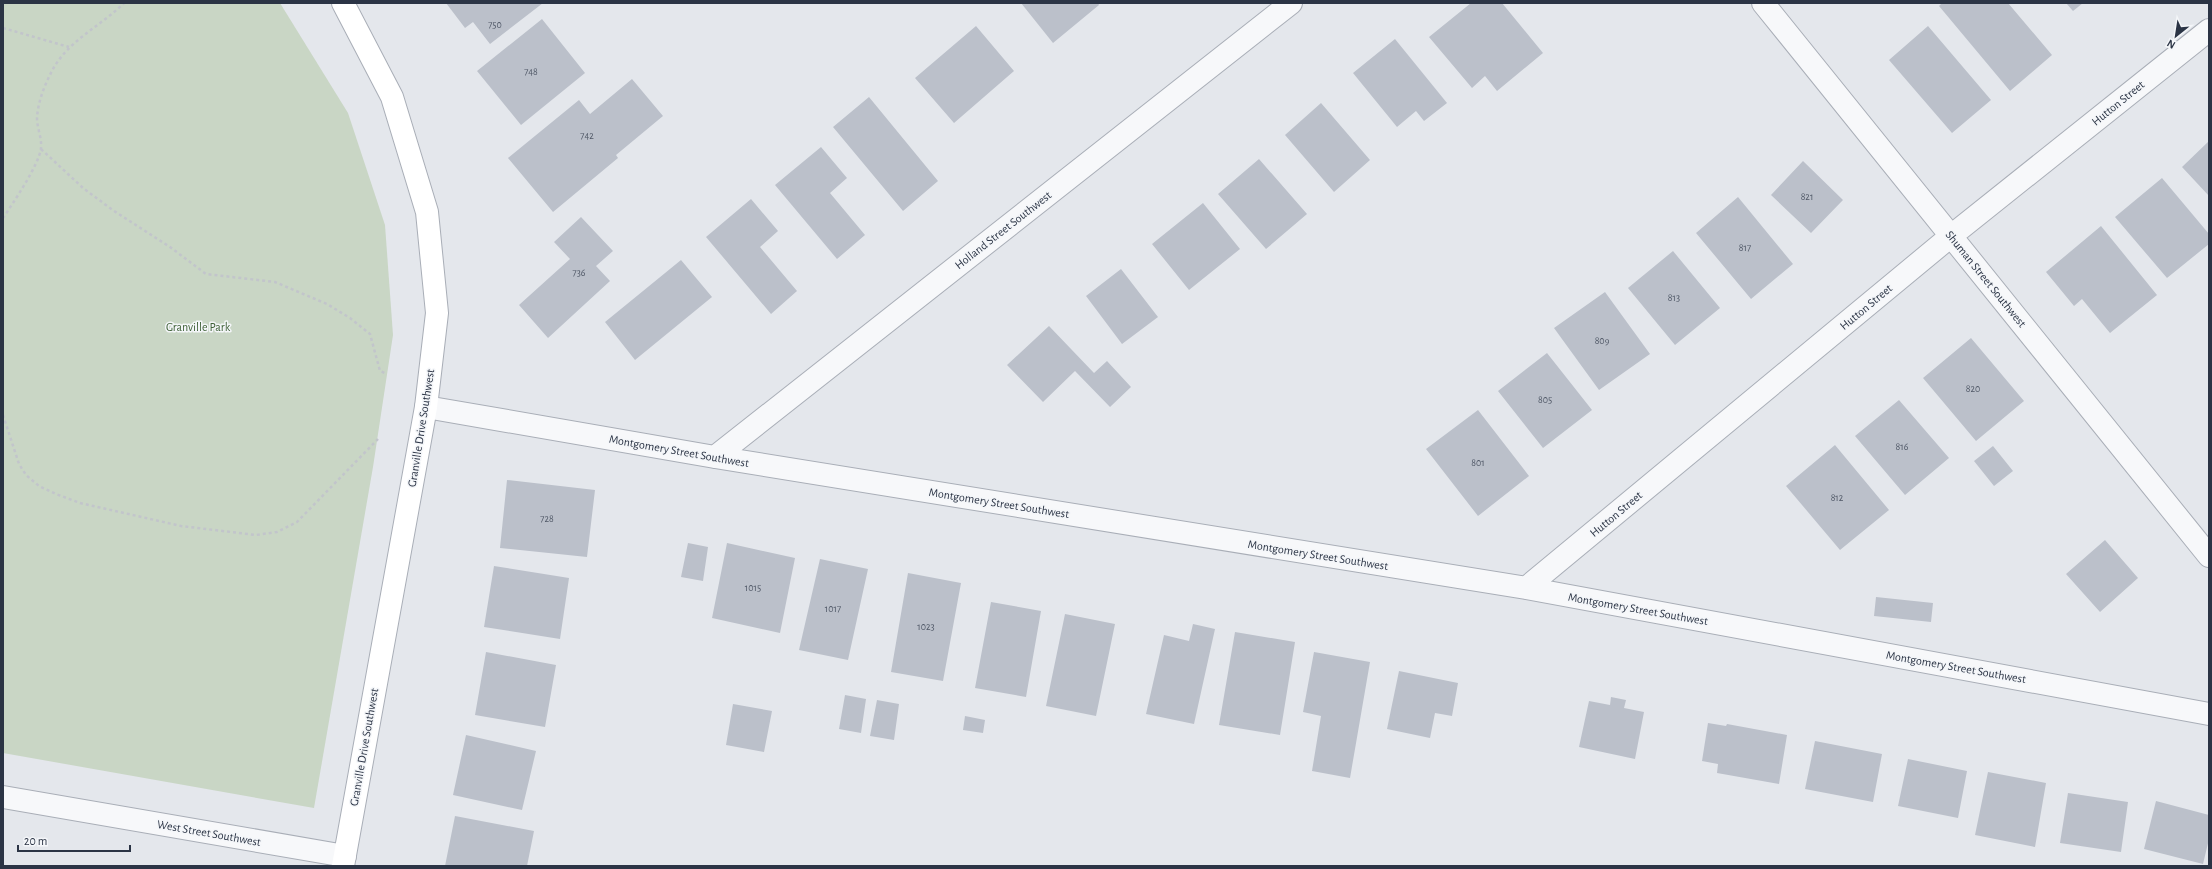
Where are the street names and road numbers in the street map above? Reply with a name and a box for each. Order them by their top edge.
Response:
street label: Hutton Street [2089,78,2147,128]
street label: Holland Street Southwest [952,189,1054,271]
street label: Shuman Street Southwest [1944,229,2029,330]
street label: Hutton Street [1838,282,1894,332]
street label: Granville Drive Southwest [406,368,436,488]
street label: Montgomery Street Southwest [608,433,750,470]
street label: Montgomery Street Southwest [928,486,1070,521]
street label: Hutton Street [1588,489,1644,539]
street label: Montgomery Street Southwest [1247,538,1389,573]
street label: Montgomery Street Southwest [1567,591,1709,628]
street label: Montgomery Street Southwest [1885,649,2027,686]
street label: Granville Drive Southwest [348,687,380,807]
street label: West Street Southwest [156,818,262,848]

